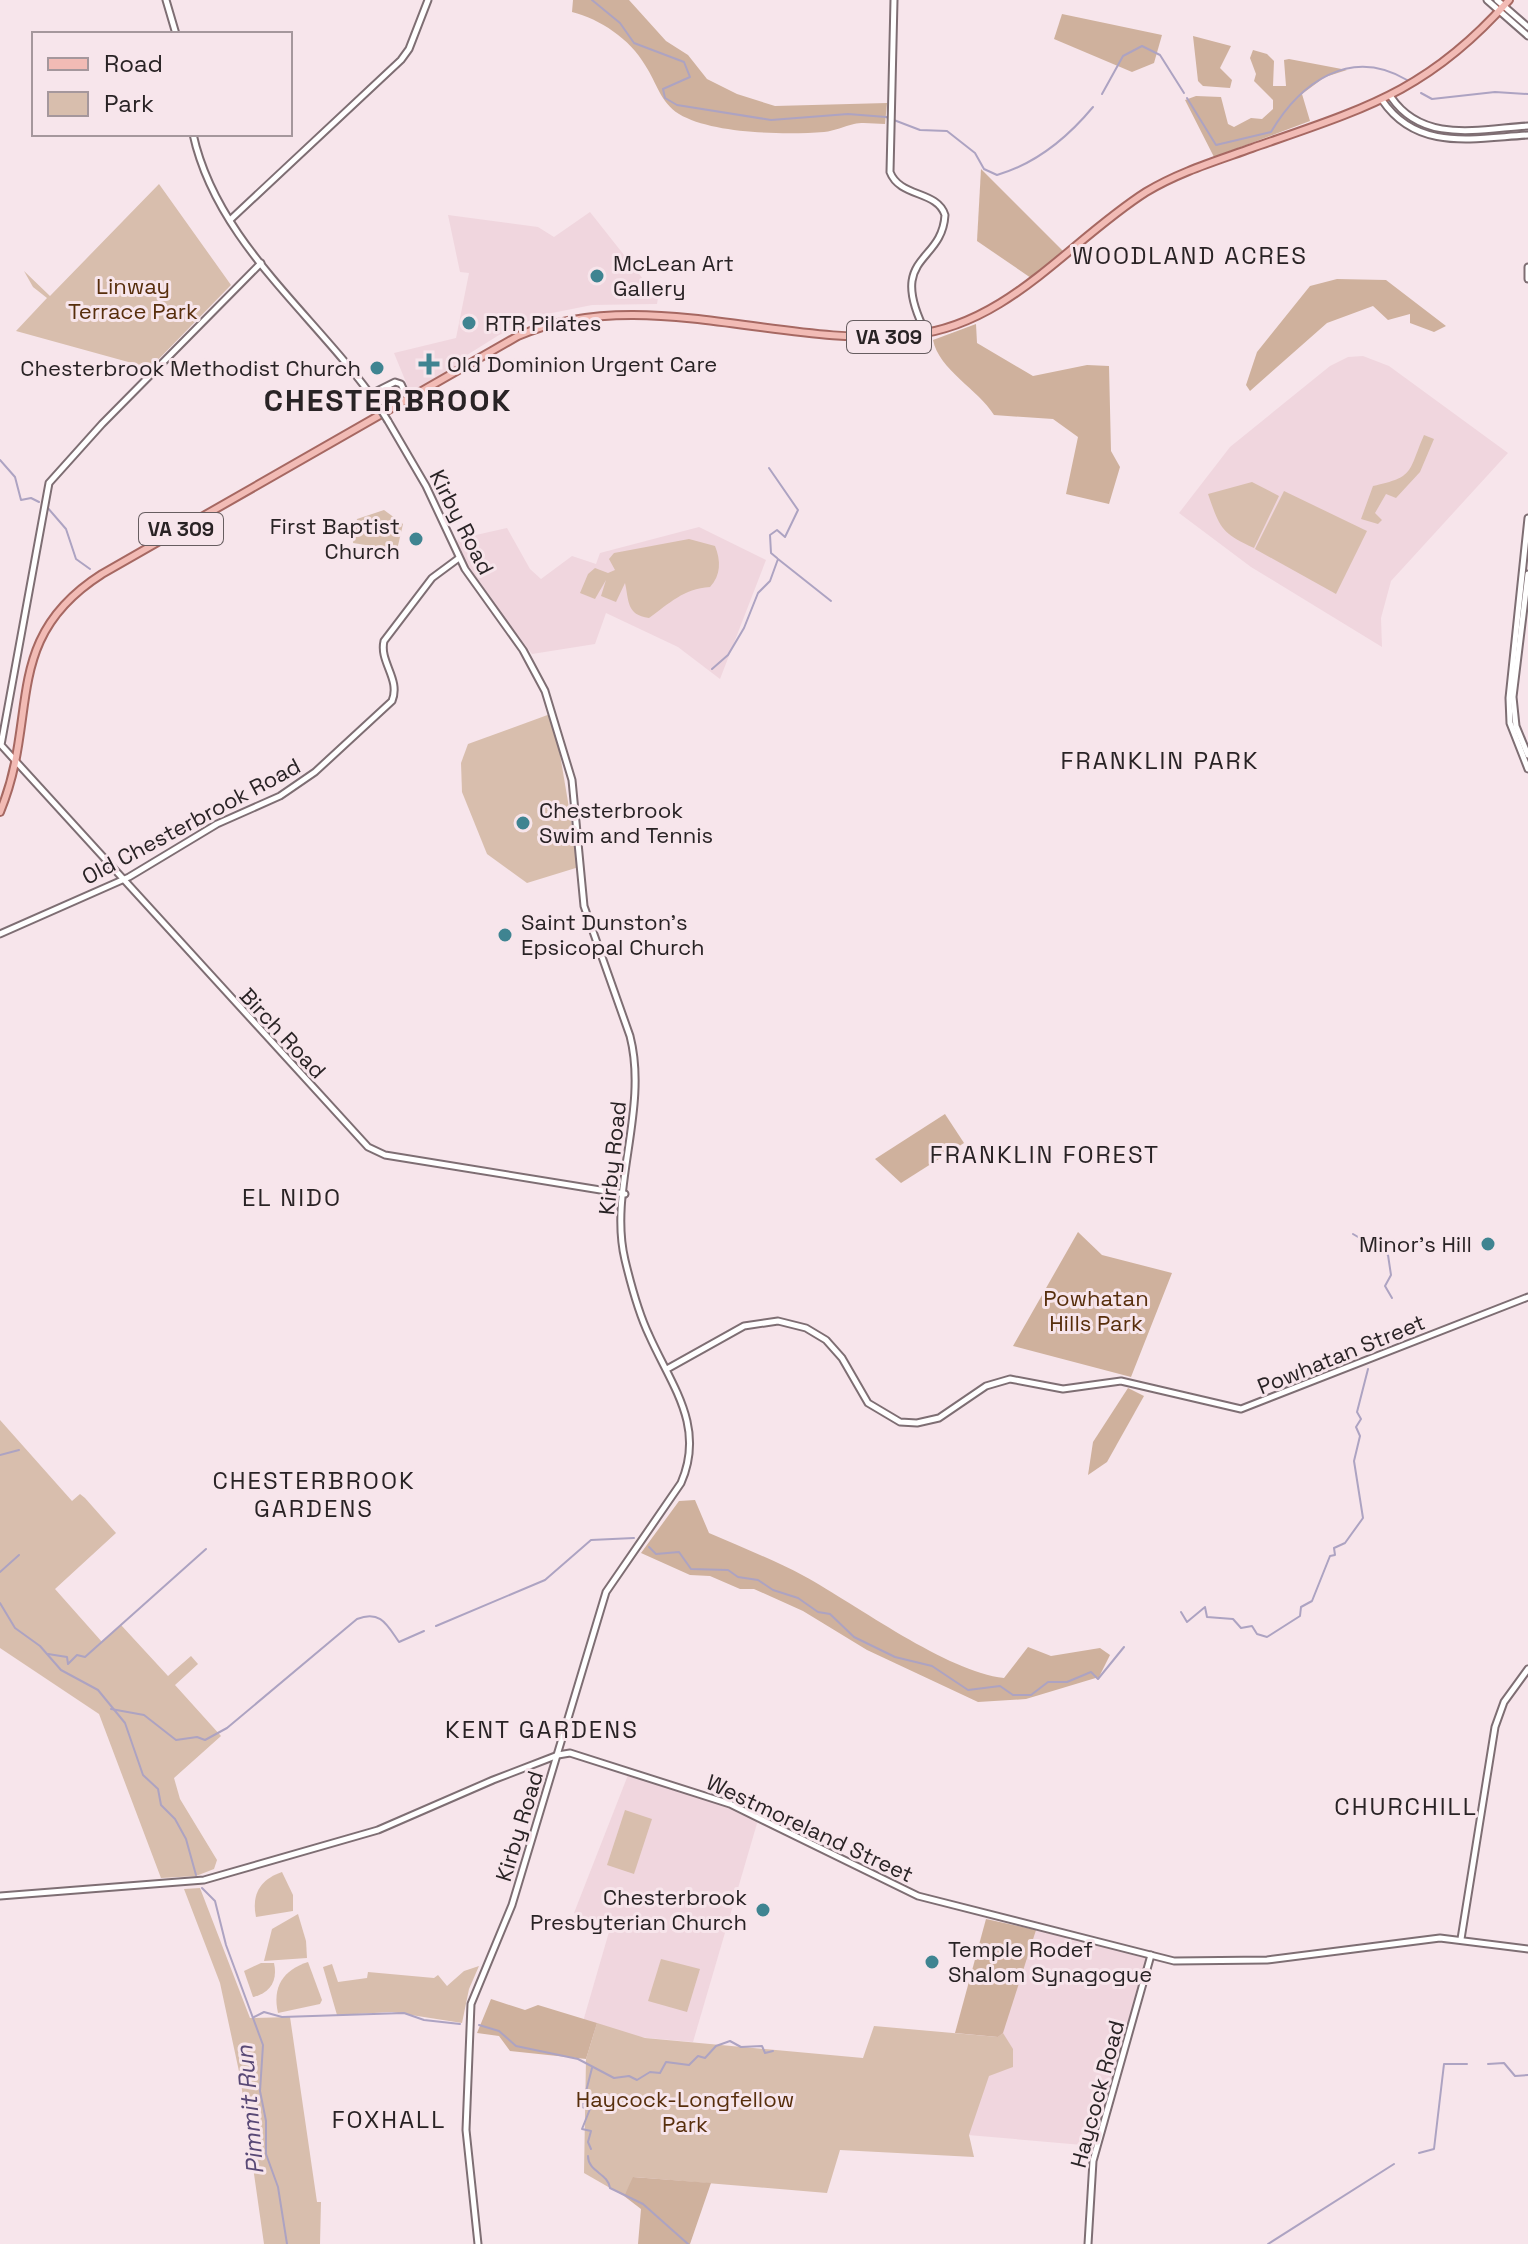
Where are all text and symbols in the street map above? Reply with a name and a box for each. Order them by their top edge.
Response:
legend [32,32,292,136]
text: Road [104,48,163,79]
text: Park [104,88,154,119]
district label: WOODLAND ACRES [1072,240,1308,271]
place label: McLean Art Gallery [613,249,734,302]
marker: McLean Art Gallery [588,267,606,285]
park label: Linway Terrace Park [68,272,198,325]
place label: RTR Pilates [485,309,601,337]
marker: RTR Pilates [460,314,478,332]
road number: VA 309 [847,321,931,353]
place label: Old Dominion Urgent Care [447,350,717,378]
marker: Old Dominion Urgent Care [418,353,440,375]
place label: Chesterbrook Methodist Church [20,354,361,382]
marker: Chesterbrook Methodist Church [368,359,386,377]
district label: CHESTERBROOK [264,381,512,420]
street label: Kirby Road [424,465,500,579]
place label: First Baptist Church [270,512,400,565]
road number: VA 309 [139,513,223,545]
marker: First Baptist Church [407,530,425,548]
district label: FRANKLIN PARK [1061,745,1259,776]
street label: Old Chesterbrook Road [77,751,305,891]
place label: Chesterbrook Swim and Tennis [539,796,713,849]
marker: Chesterbrook Swim and Tennis [514,814,532,832]
place label: Saint Dunston's Epsicopal Church [521,908,705,961]
marker: Saint Dunston's Epsicopal Church [496,926,514,944]
street label: Birch Road [234,982,332,1084]
street label: Kirby Road [592,1100,632,1216]
district label: FRANKLIN FOREST [930,1139,1160,1170]
district label: EL NIDO [242,1182,342,1213]
place label: Minor's Hill [1359,1230,1472,1258]
marker: Minor's Hill [1479,1235,1497,1253]
park label: Powhatan Hills Park [1043,1284,1149,1337]
street label: Powhatan Street [1253,1308,1429,1400]
district label: CHESTERBROOK GARDENS [212,1465,416,1524]
district label: KENT GARDENS [445,1714,639,1745]
street label: Kirby Road [489,1767,549,1885]
street label: Westmoreland Street [702,1768,918,1888]
district label: CHURCHILL [1334,1791,1478,1822]
place label: Chesterbrook Presbyterian Church [530,1883,747,1936]
marker: Chesterbrook Presbyterian Church [754,1901,772,1919]
place label: Temple Rodef Shalom Synagogue [948,1935,1152,1988]
marker: Temple Rodef Shalom Synagogue [923,1953,941,1971]
street label: Haycock Road [1064,2017,1130,2171]
water label: Pimmit Run [228,2043,271,2176]
park label: Haycock-Longfellow Park [576,2085,794,2138]
district label: FOXHALL [332,2104,446,2135]

